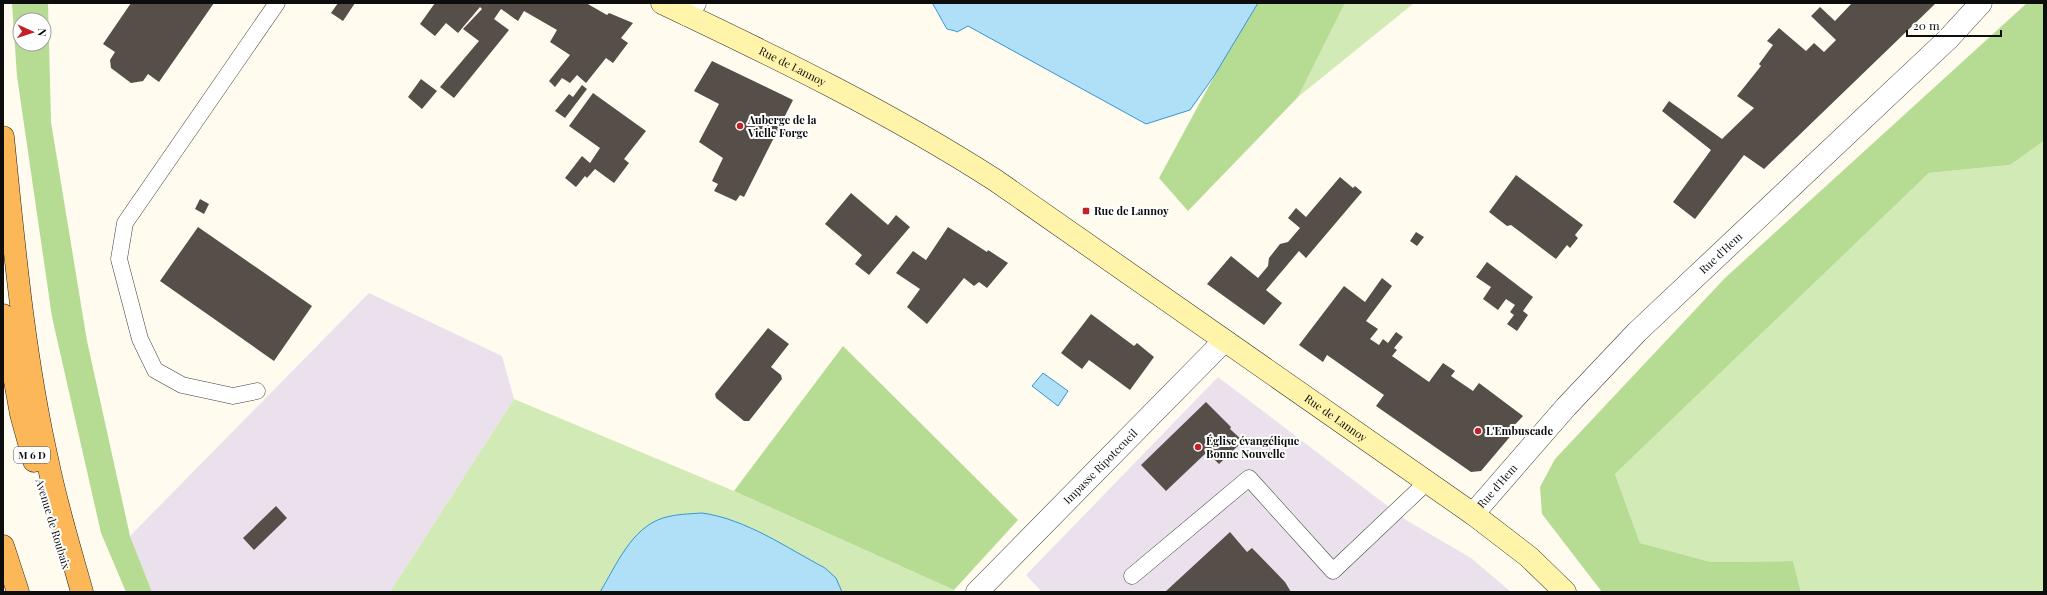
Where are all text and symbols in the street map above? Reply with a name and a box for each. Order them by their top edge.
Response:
north arrow [12,12,52,52]
scale bar [1907,12,2001,38]
text: 20 m [1913,17,1940,33]
text: N [35,28,50,37]
street label: Rue de Lannoy [757,43,829,89]
place label: Auberge de la Vielle Forge [747,112,817,140]
marker: Auberge de la Vielle Forge [735,121,745,131]
place label: Rue de Lannoy [1094,203,1169,218]
marker: Rue de Lannoy [1081,206,1091,216]
street label: Rue d'Hem [1696,229,1745,277]
street label: Rue de Lannoy [1302,391,1371,445]
place label: L'Embuscade [1486,423,1553,438]
street label: Impasse Ripotecueil [1060,425,1140,507]
marker: L'Embuscade [1473,426,1483,436]
place label: Église évangélique Bonne Nouvelle [1206,433,1300,461]
marker: Église évangélique Bonne Nouvelle [1193,442,1203,452]
road number: M 6 D [14,447,50,463]
street label: Rue d'Hem [1474,460,1520,511]
street label: Avenue de Roubaix [32,476,74,571]

